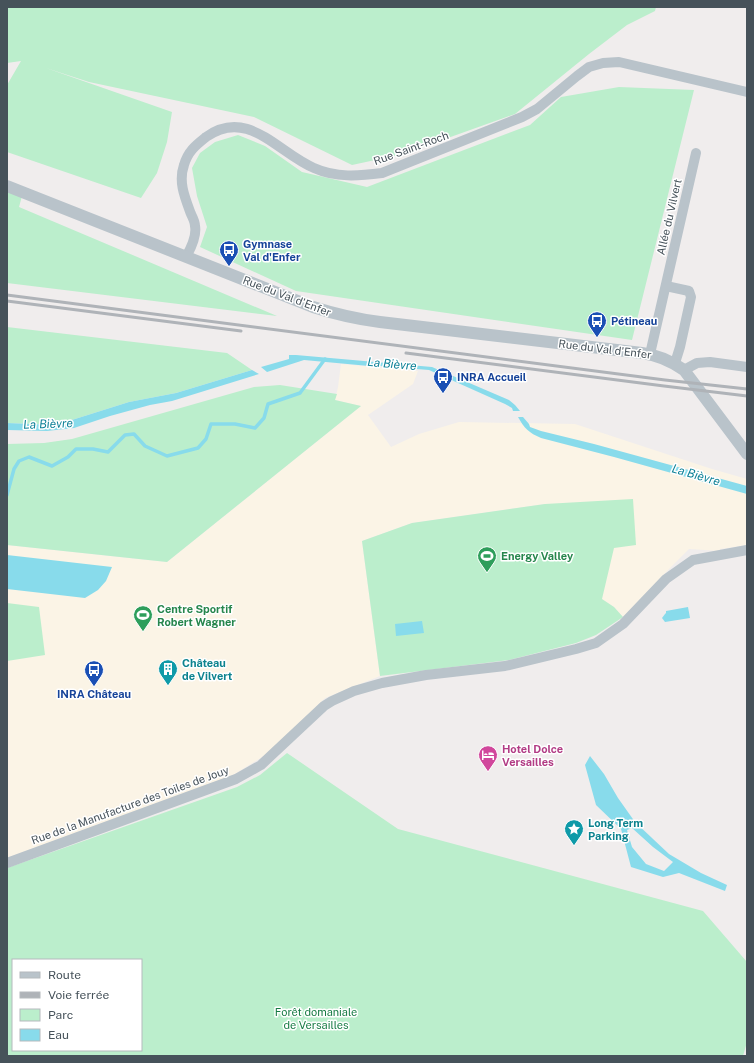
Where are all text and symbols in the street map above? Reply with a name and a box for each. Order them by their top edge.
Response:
street label: Rue Saint-Roch [372,129,450,167]
street label: Allée du Vilvert [654,178,684,256]
place label: Gymnase Val d'Enfer [243,238,301,263]
bus stop icon: Gymnase Val d'Enfer [218,239,240,267]
street label: Rue du Val d'Enfer [241,274,333,318]
bus stop icon: Pétineau [586,310,608,338]
place label: Pétineau [611,315,657,327]
street label: Rue du Val d'Enfer [558,337,652,361]
water label: La Bièvre [367,355,418,373]
bus stop icon: INRA Accueil [432,366,454,394]
place label: INRA Accueil [457,371,527,383]
water label: La Bièvre [23,416,74,432]
water label: La Bièvre [670,461,722,489]
sports icon: Energy Valley [476,545,498,573]
place label: Energy Valley [501,550,574,562]
place label: Centre Sportif Robert Wagner [157,603,236,628]
sports icon: Centre Sportif Robert Wagner [132,604,154,632]
place label: Château de Vilvert [182,657,233,682]
building icon: Château de Vilvert [157,658,179,686]
bus stop icon: INRA Château [83,659,105,687]
place label: INRA Château [57,688,131,700]
place label: Hotel Dolce Versailles [502,743,563,768]
hotel icon: Hotel Dolce Versailles [477,744,499,772]
street label: Rue de la Manufacture des Toiles de Jouy [30,764,231,846]
place label: Long Term Parking [588,817,643,842]
place icon: Long Term Parking [563,818,585,846]
legend [12,959,142,1051]
text: Route [48,968,81,982]
text: Voie ferrée [48,988,109,1002]
park label: Forêt domaniale de Versailles [275,1006,357,1031]
text: Parc [48,1008,73,1022]
text: Eau [48,1028,69,1042]

